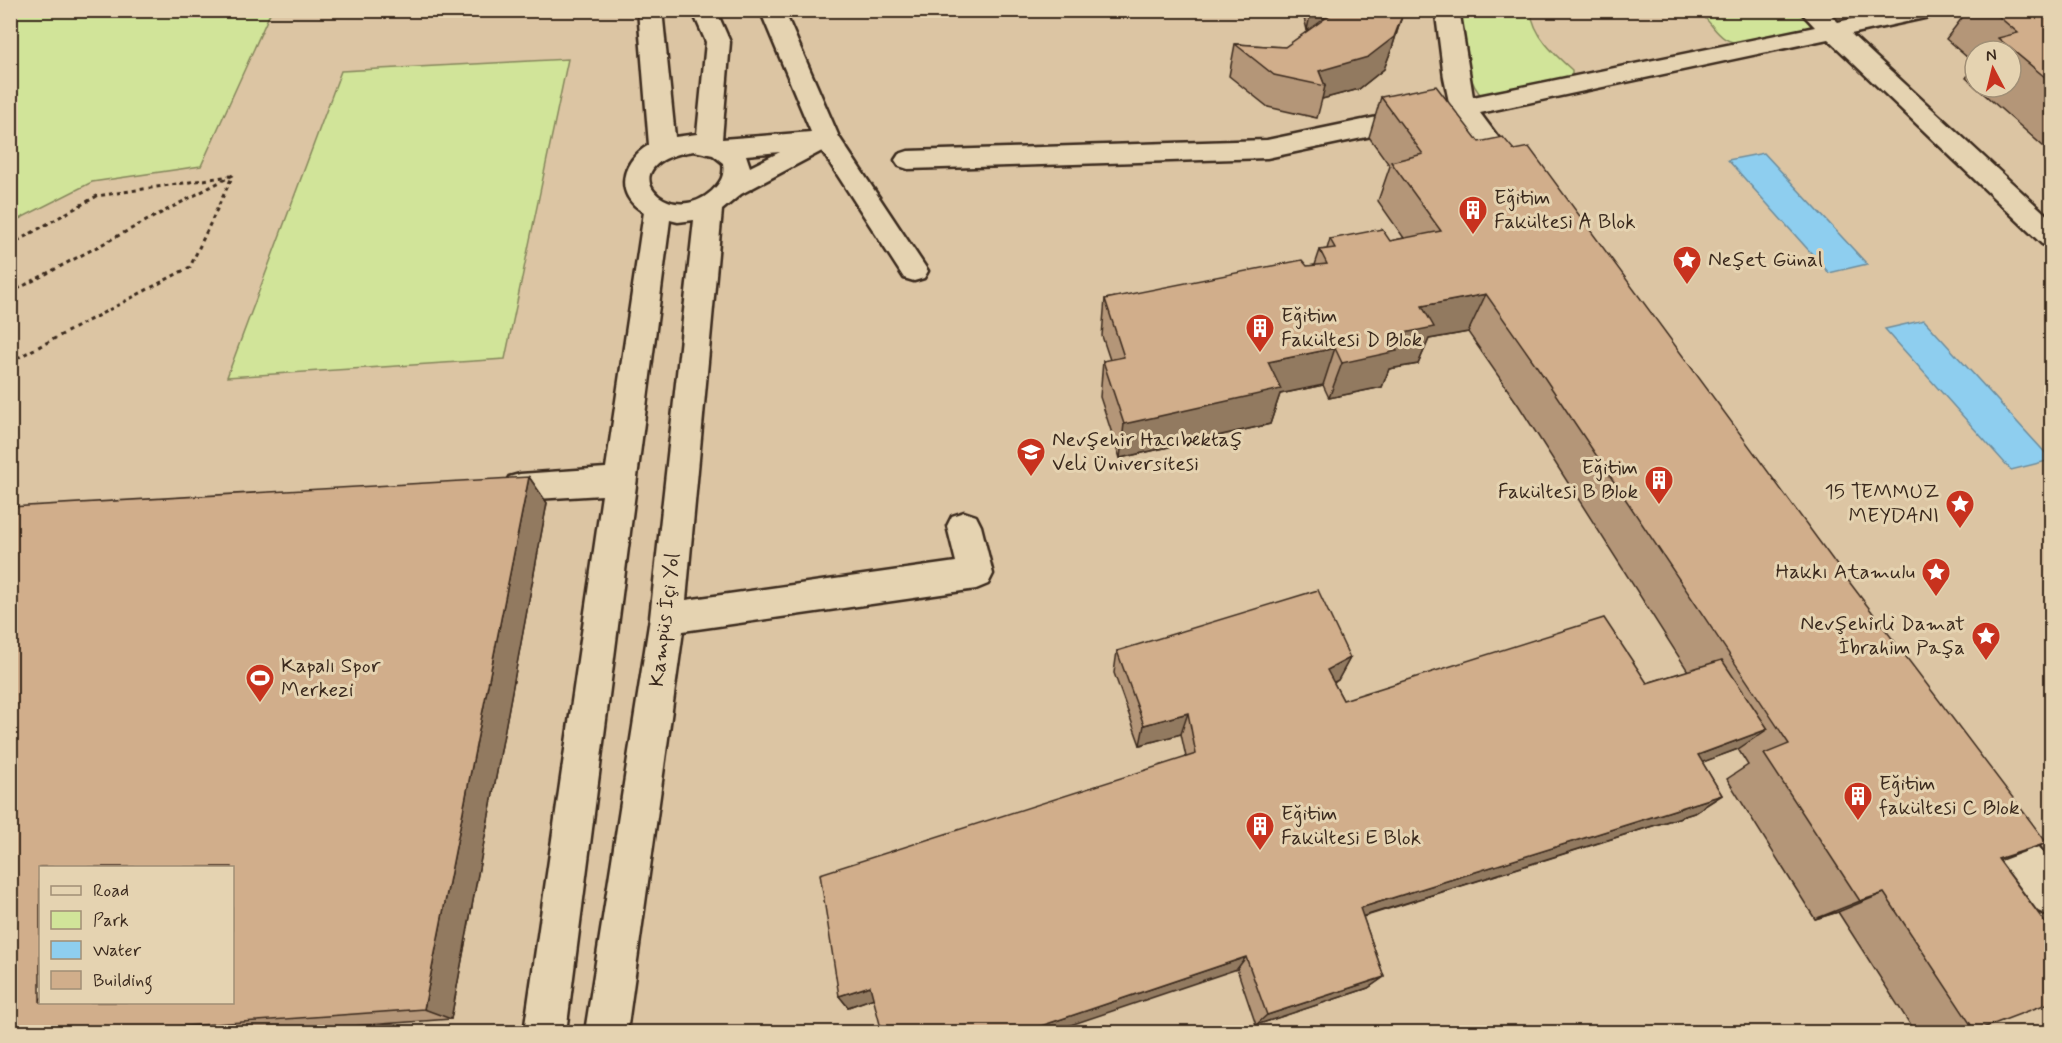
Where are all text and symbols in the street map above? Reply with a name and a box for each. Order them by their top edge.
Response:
north arrow [1963,39,2023,99]
text: N [1985,45,1998,67]
place label: Eğitim Fakültesi A Blok [1494,184,1636,236]
building icon: Eğitim Fakültesi A Blok [1457,194,1489,236]
place icon: Neşet Günal [1671,244,1703,286]
place label: Neşet Günal [1708,246,1823,274]
place label: Eğitim Fakültesi D Blok [1281,302,1423,354]
building icon: Eğitim Fakültesi D Blok [1244,312,1276,354]
place label: Nevşehir Hacıbektaş Veli Üniversitesi [1052,426,1243,478]
school or university icon: Nevşehir Hacıbektaş Veli Üniversitesi [1015,436,1047,478]
place label: Eğitim Fakültesi B Blok [1498,454,1638,506]
building icon: Eğitim Fakültesi B Blok [1643,464,1675,506]
place label: 15 TEMMUZ MEYDANI [1824,478,1939,530]
place icon: 15 TEMMUZ MEYDANI [1944,488,1976,530]
street label: Kampüs İçi Yol [643,551,687,689]
place icon: Hakkı Atamulu [1920,556,1952,598]
place label: Hakkı Atamulu [1776,558,1915,586]
place label: Nevşehirli Damat İbrahim Paşa [1800,610,1965,662]
place icon: Nevşehirli Damat İbrahim Paşa [1970,620,2002,662]
place label: Kapalı Spor Merkezi [281,652,381,704]
sports icon: Kapalı Spor Merkezi [244,662,276,704]
place label: Eğitim fakültesi C Blok [1879,770,2020,822]
building icon: Eğitim fakültesi C Blok [1842,780,1874,822]
place label: Eğitim Fakültesi E Blok [1281,800,1421,852]
building icon: Eğitim Fakültesi E Blok [1244,810,1276,852]
legend [39,866,234,1004]
text: Road [93,879,129,903]
text: Park [93,909,129,933]
text: Water [93,939,142,963]
text: Building [93,969,153,995]

